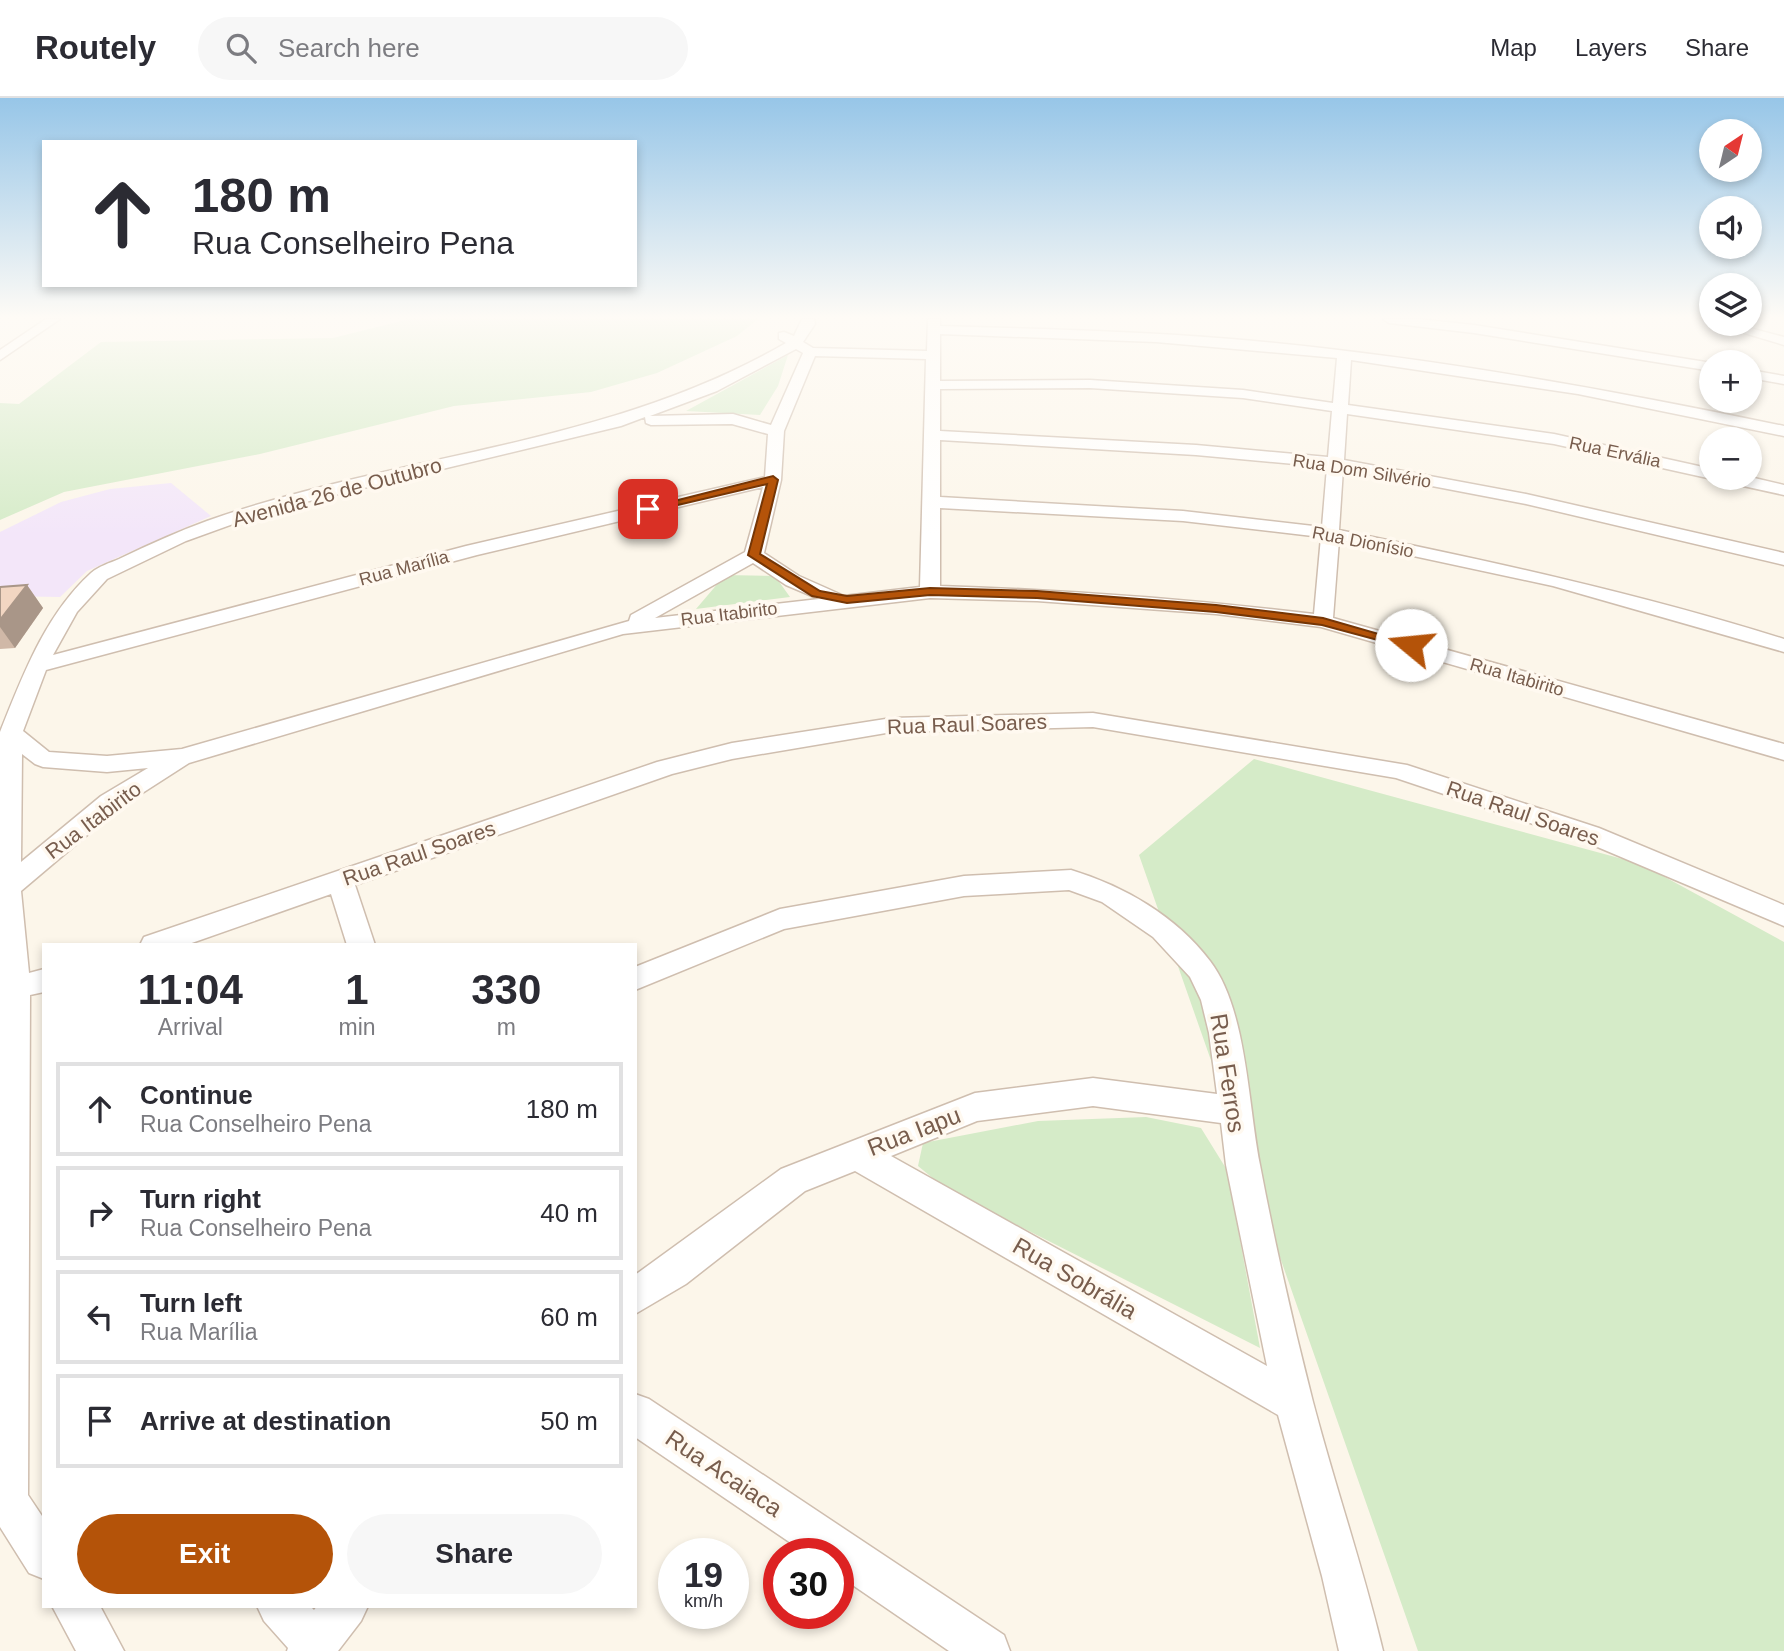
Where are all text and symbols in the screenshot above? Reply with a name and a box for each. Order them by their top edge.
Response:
search box [198,17,688,80]
text: Routely [35,29,156,66]
icon: search [222,29,260,67]
text: Search here [278,33,420,63]
text: Map [1490,34,1537,61]
text: Layers [1575,34,1647,61]
text: Share [1685,34,1749,61]
north arrow [1699,119,1762,182]
map controls [1699,119,1762,490]
icon: ahead [77,168,168,259]
text: 180 m [192,168,331,222]
button: sound [1699,196,1762,259]
text: Rua Conselheiro Pena [192,225,514,261]
button: layers [1699,273,1762,336]
button: + [1699,350,1762,413]
button: − [1699,427,1762,490]
street label: Rua Ervália [1567,433,1664,472]
street label: Rua Dom Silvério [1291,450,1433,492]
street label: Avenida 26 de Outubro [230,453,444,531]
pin [618,479,678,539]
icon: arrive [629,490,667,528]
street label: Rua Dionísio [1311,522,1415,562]
street label: Rua Marília [357,546,452,590]
street label: Rua Itabirito [680,598,778,630]
position arrow [1374,608,1448,682]
street label: Rua Itabirito [1468,654,1566,700]
street label: Rua Raul Soares [887,710,1047,738]
street label: Rua Raul Soares [1444,776,1602,850]
street label: Rua Itabirito [41,777,145,863]
street label: Rua Raul Soares [340,816,498,890]
text: 11:04 [138,966,243,1013]
text: 1 [345,966,369,1013]
text: 330 [471,966,541,1013]
street label: Rua Ferros [1205,1012,1251,1134]
text: Arrival [158,1014,223,1040]
text: min [338,1014,376,1040]
text: m [497,1014,516,1040]
text: Continue [140,1080,253,1110]
icon: ahead [81,1090,119,1128]
text: 180 m [526,1094,598,1124]
street label: Rua Iapu [864,1101,964,1161]
text: Rua Conselheiro Pena [140,1111,371,1137]
text: Turn right [140,1184,261,1214]
icon: right [81,1194,119,1232]
text: 40 m [540,1198,598,1228]
text: Rua Conselheiro Pena [140,1215,371,1241]
street label: Rua Sobrália [1008,1232,1142,1325]
text: Turn left [140,1288,242,1318]
icon: left [81,1298,119,1336]
text: 60 m [540,1302,598,1332]
text: Rua Marília [140,1319,258,1345]
icon: arrive [81,1402,119,1440]
text: Arrive at destination [140,1406,391,1436]
text: 50 m [540,1406,598,1436]
street label: Rua Acaiaca [661,1424,788,1522]
button: Exit [77,1514,333,1594]
button: Share [347,1514,602,1594]
speed limit sign: 30 [763,1538,854,1629]
text: 19 [684,1555,723,1594]
text: km/h [684,1591,723,1611]

